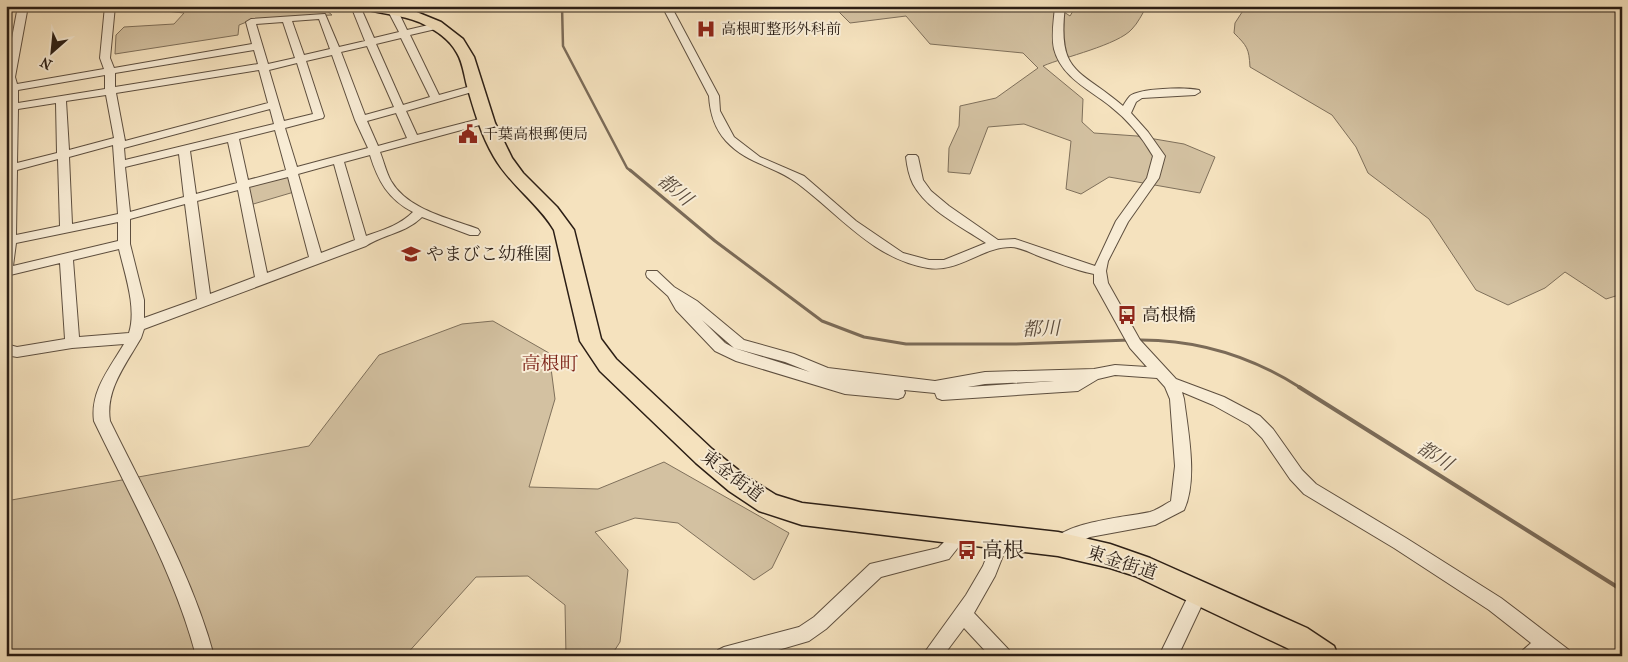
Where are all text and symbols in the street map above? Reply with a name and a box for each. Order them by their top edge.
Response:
hospital icon: 高根町整形外科前 [695,18,717,40]
place label: 高根町整形外科前 [721,20,841,38]
north arrow [28,28,78,78]
text: N [37,53,55,73]
public building icon: 千葉高根郵便局 [457,123,479,145]
place label: 千葉高根郵便局 [483,125,588,143]
water label: 都川 [653,169,698,212]
school or university icon: やまびこ幼稚園 [400,243,422,265]
place label: やまびこ幼稚園 [426,244,552,265]
bus stop icon: 高根橋 [1116,304,1138,326]
place label: 高根橋 [1142,305,1196,326]
water label: 都川 [1022,317,1062,341]
district label: 高根町 [521,353,579,375]
water label: 都川 [1413,437,1459,476]
street label: 東金街道 [697,446,767,506]
place label: 高根 [982,538,1024,562]
bus stop icon: 高根 [956,539,978,561]
street label: 東金街道 [1085,542,1159,584]

